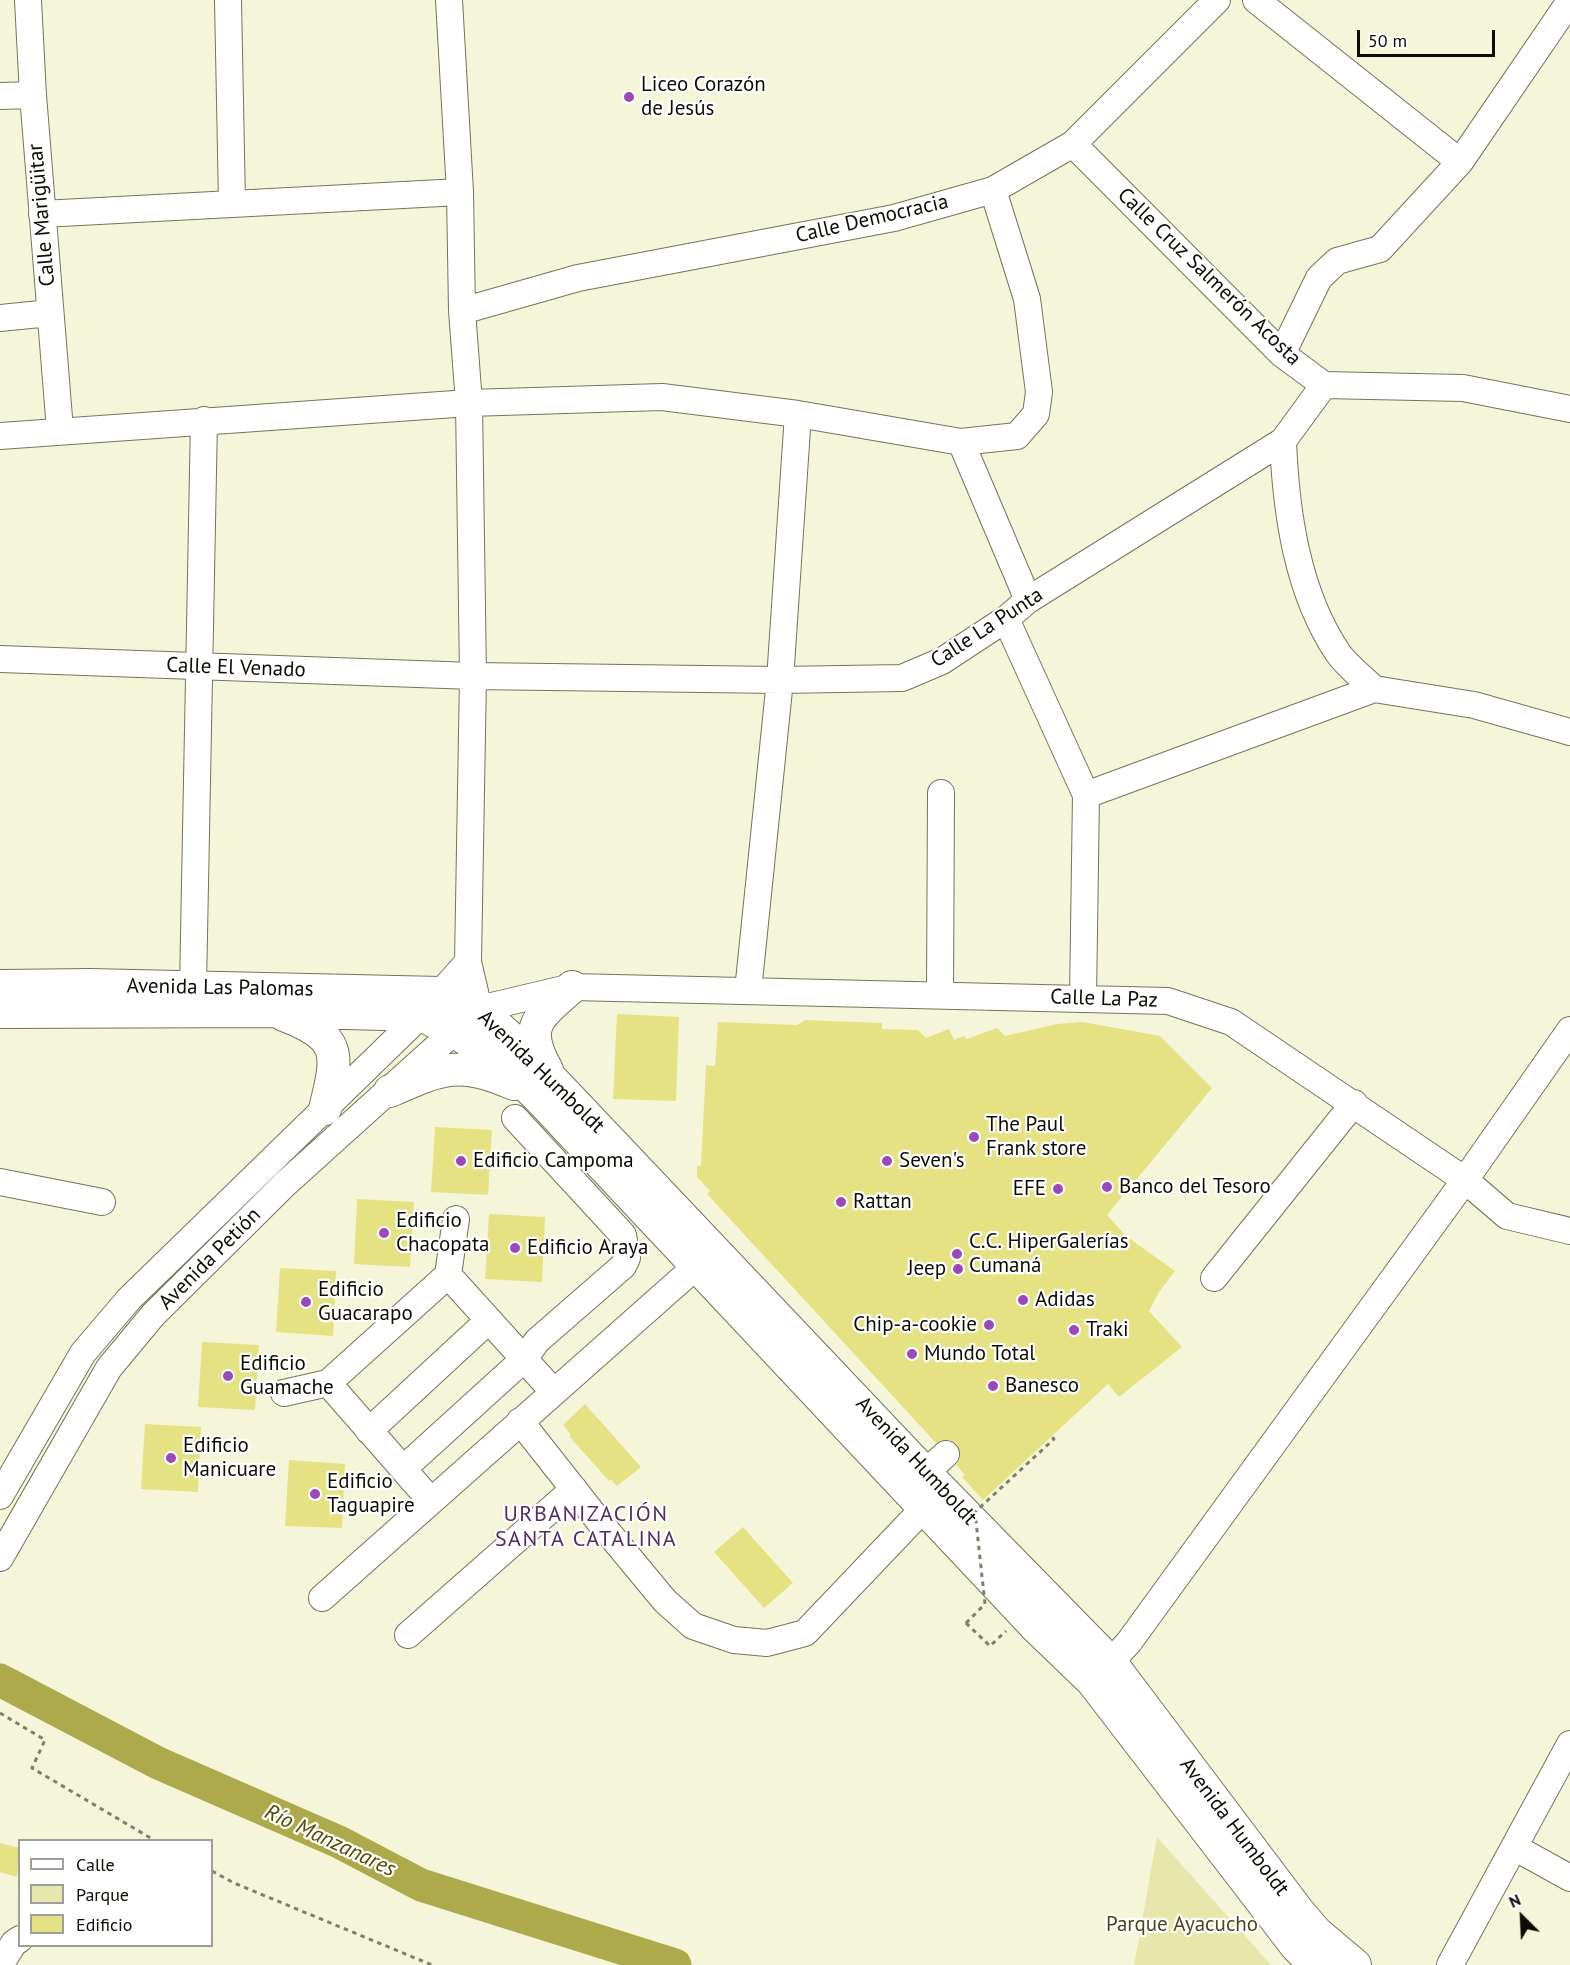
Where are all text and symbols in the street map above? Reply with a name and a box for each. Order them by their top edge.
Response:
scale bar [1360,18,1498,56]
text: 50 m [1368,29,1407,52]
place label: Liceo Corazón de Jesús [641,72,766,122]
marker: Liceo Corazón de Jesús [622,90,636,104]
street label: Calle Marigüitar [23,143,61,287]
street label: Calle Cruz Salmerón Acosta [1112,183,1306,371]
street label: Calle Democracia [793,189,951,249]
street label: Calle La Punta [926,582,1048,674]
street label: Calle El Venado [166,653,306,683]
street label: Avenida Las Palomas [126,974,314,1002]
street label: Calle La Paz [1050,985,1158,1013]
street label: Avenida Humboldt [472,1005,610,1139]
place label: The Paul Frank store [986,1112,1086,1162]
marker: The Paul Frank store [967,1130,981,1144]
place label: Edificio Campoma [473,1148,634,1174]
place label: Seven's [899,1148,965,1174]
marker: Edificio Campoma [454,1154,468,1168]
marker: Seven's [880,1154,894,1168]
place label: Banco del Tesoro [1119,1174,1271,1200]
place label: EFE [1013,1176,1046,1202]
marker: Banco del Tesoro [1100,1180,1114,1194]
marker: EFE [1051,1182,1065,1196]
place label: Rattan [853,1189,912,1215]
marker: Rattan [834,1195,848,1209]
street label: Avenida Petión [154,1203,266,1315]
place label: Edificio Chacopata [396,1208,489,1258]
marker: Edificio Chacopata [377,1226,391,1240]
place label: C.C. HiperGalerías Cumaná [969,1229,1129,1279]
place label: Edificio Araya [527,1235,649,1261]
marker: Edificio Araya [508,1241,522,1255]
marker: C.C. HiperGalerías Cumaná [950,1247,964,1261]
place label: Jeep [907,1256,946,1282]
marker: Jeep [951,1262,965,1276]
place label: Edificio Guacarapo [318,1277,413,1327]
place label: Adidas [1035,1287,1095,1313]
marker: Adidas [1016,1293,1030,1307]
marker: Edificio Guacarapo [299,1295,313,1309]
place label: Chip-a-cookie [853,1312,977,1338]
place label: Traki [1086,1317,1129,1343]
marker: Chip-a-cookie [982,1318,996,1332]
marker: Traki [1067,1323,1081,1337]
place label: Mundo Total [924,1341,1035,1367]
marker: Mundo Total [905,1347,919,1361]
place label: Edificio Guamache [240,1351,334,1401]
marker: Edificio Guamache [221,1369,235,1383]
place label: Banesco [1005,1373,1079,1399]
marker: Banesco [986,1379,1000,1393]
street label: Avenida Humboldt [850,1392,982,1530]
place label: Edificio Manicuare [183,1433,276,1483]
marker: Edificio Manicuare [164,1451,178,1465]
place label: Edificio Taguapire [327,1469,415,1519]
marker: Edificio Taguapire [308,1487,322,1501]
district label: URBANIZACIÓN SANTA CATALINA [495,1502,677,1554]
street label: Avenida Humboldt [1174,1753,1294,1901]
water label: Río Manzanares [260,1799,400,1883]
legend [18,1839,213,1947]
text: Calle [76,1853,115,1876]
text: Parque [76,1883,129,1906]
north arrow [1492,1887,1552,1947]
text: N [1506,1889,1524,1912]
park label: Parque Ayacucho [1106,1912,1258,1938]
text: Edificio [76,1913,132,1936]

